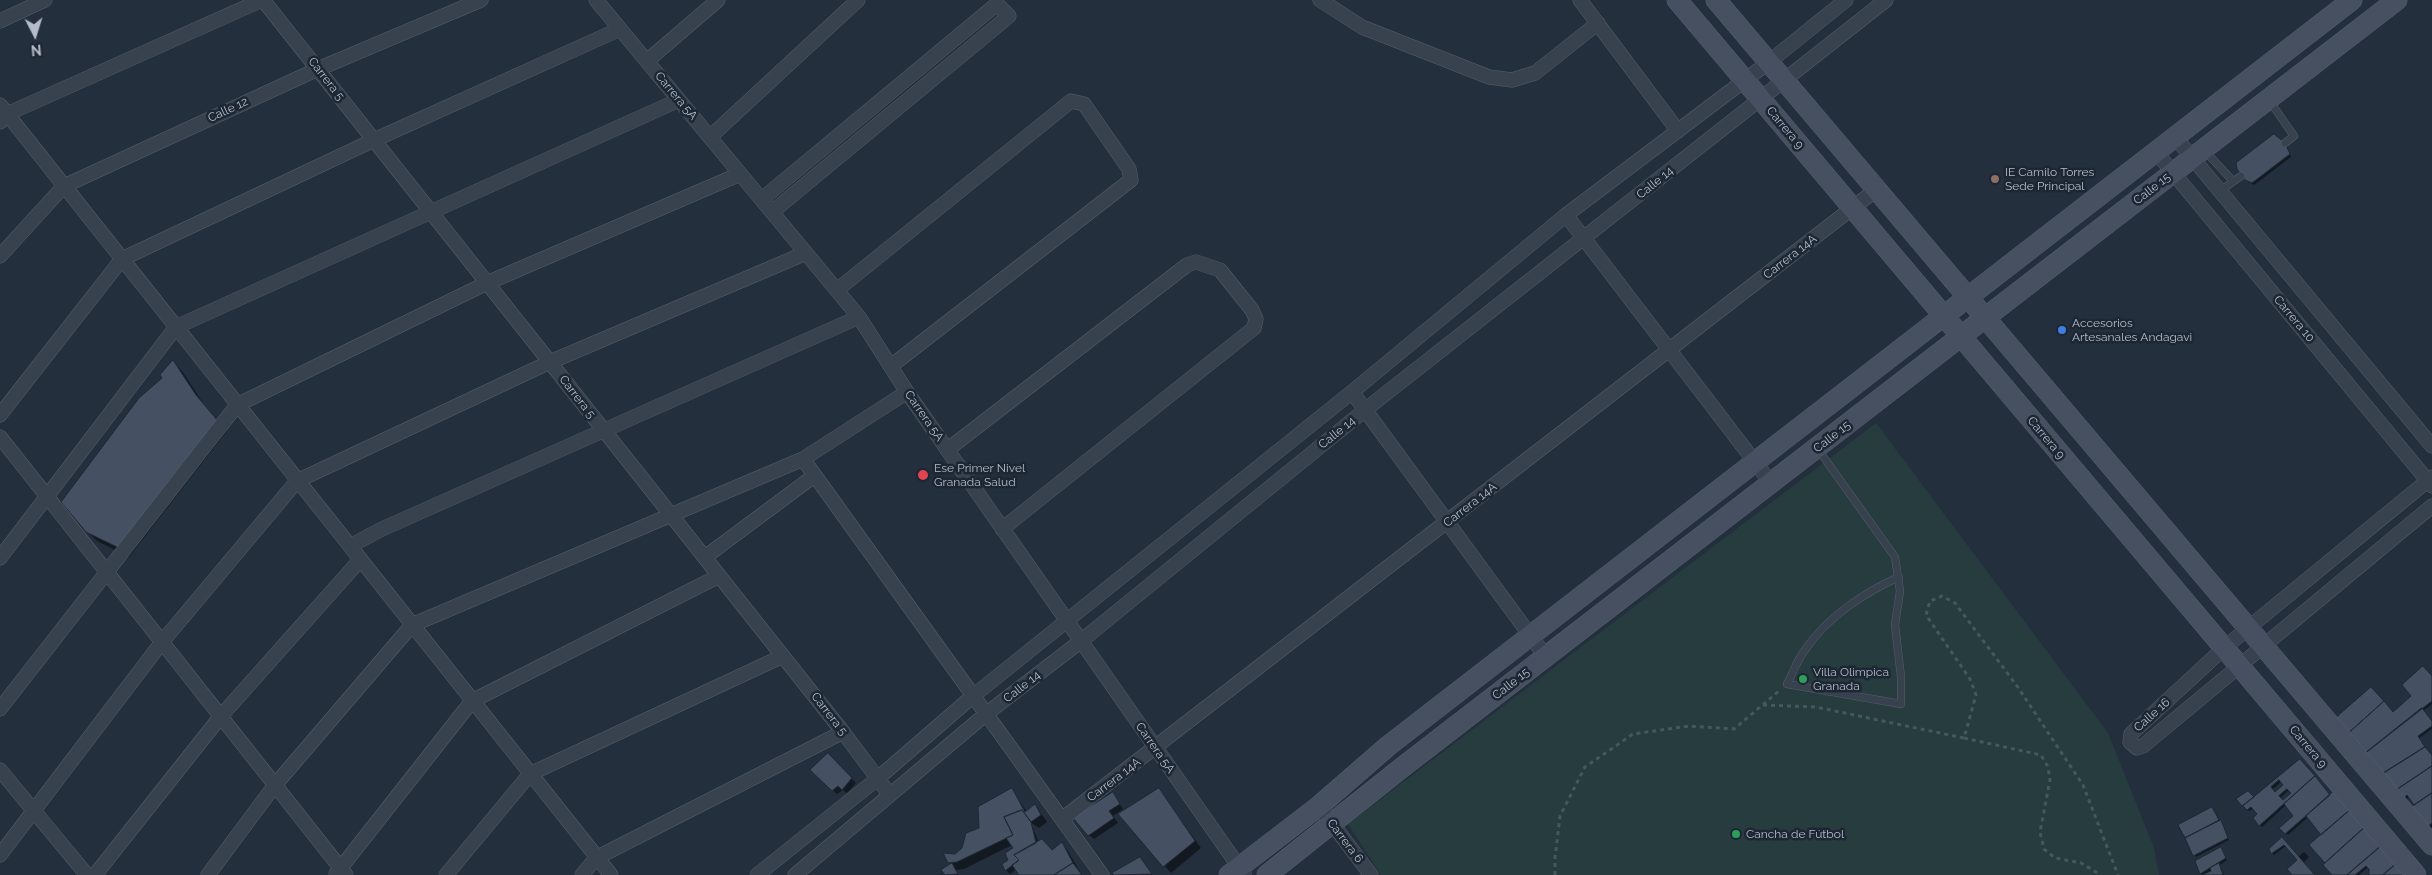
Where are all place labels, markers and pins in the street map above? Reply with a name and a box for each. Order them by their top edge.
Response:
place label: IE Camilo Torres Sede Principal [2005,165,2094,193]
marker: IE Camilo Torres Sede Principal [1989,173,2001,185]
place label: Accesorios Artesanales Andagavi [2072,316,2192,344]
marker: Accesorios Artesanales Andagavi [2056,324,2068,336]
place label: Ese Primer Nivel Granada Salud [934,461,1025,489]
marker: Ese Primer Nivel Granada Salud [916,468,930,482]
place label: Villa Olimpica Granada [1813,665,1889,693]
marker: Villa Olimpica Granada [1797,673,1809,685]
place label: Cancha de Fútbol [1746,827,1844,841]
marker: Cancha de Fútbol [1730,828,1742,840]

